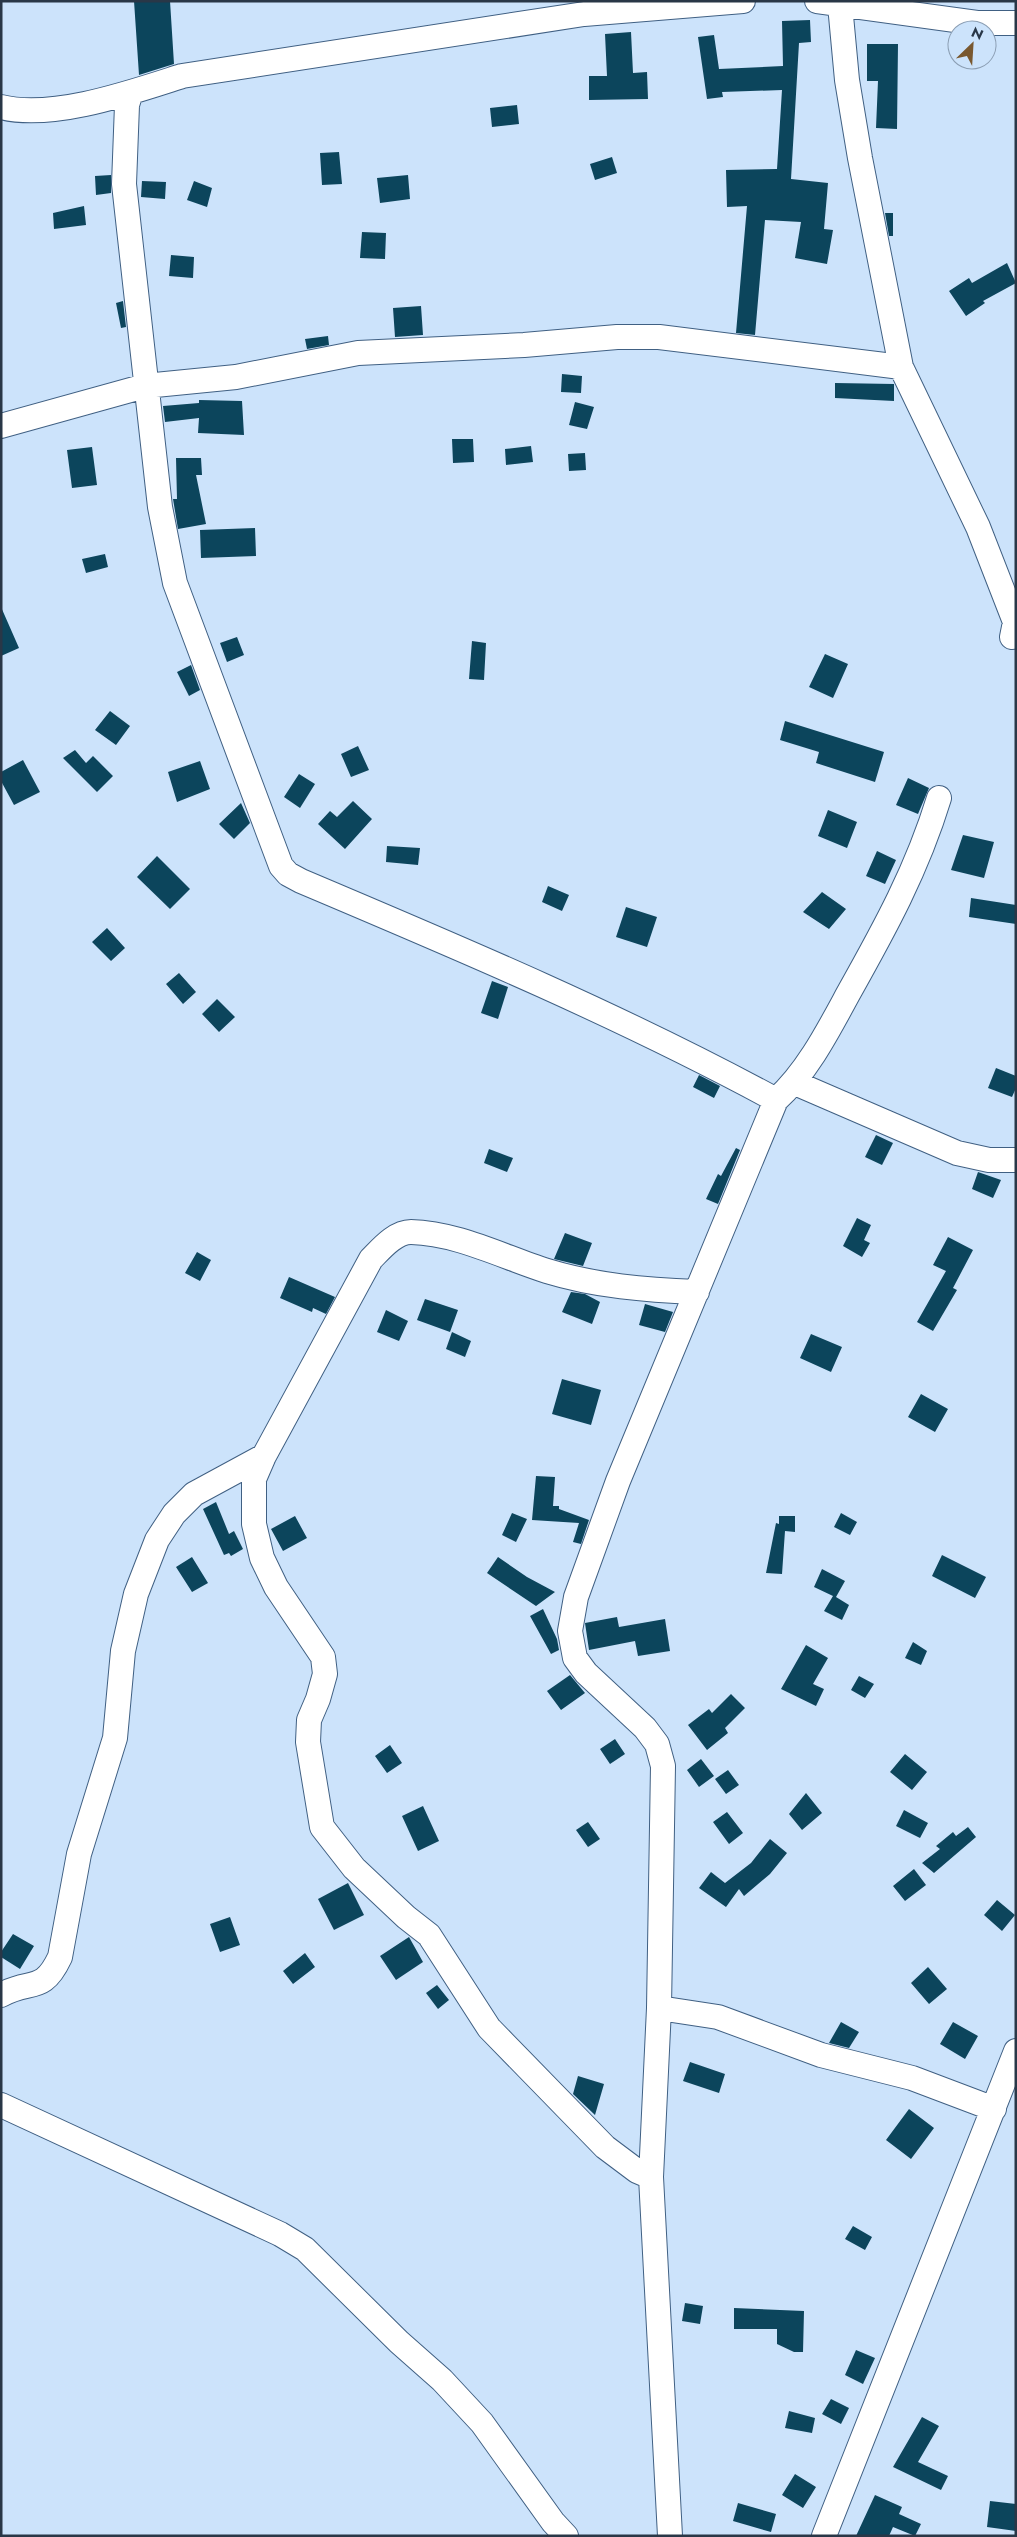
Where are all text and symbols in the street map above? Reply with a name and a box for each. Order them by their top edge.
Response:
north arrow [947,20,997,70]
text: N [968,22,987,45]

